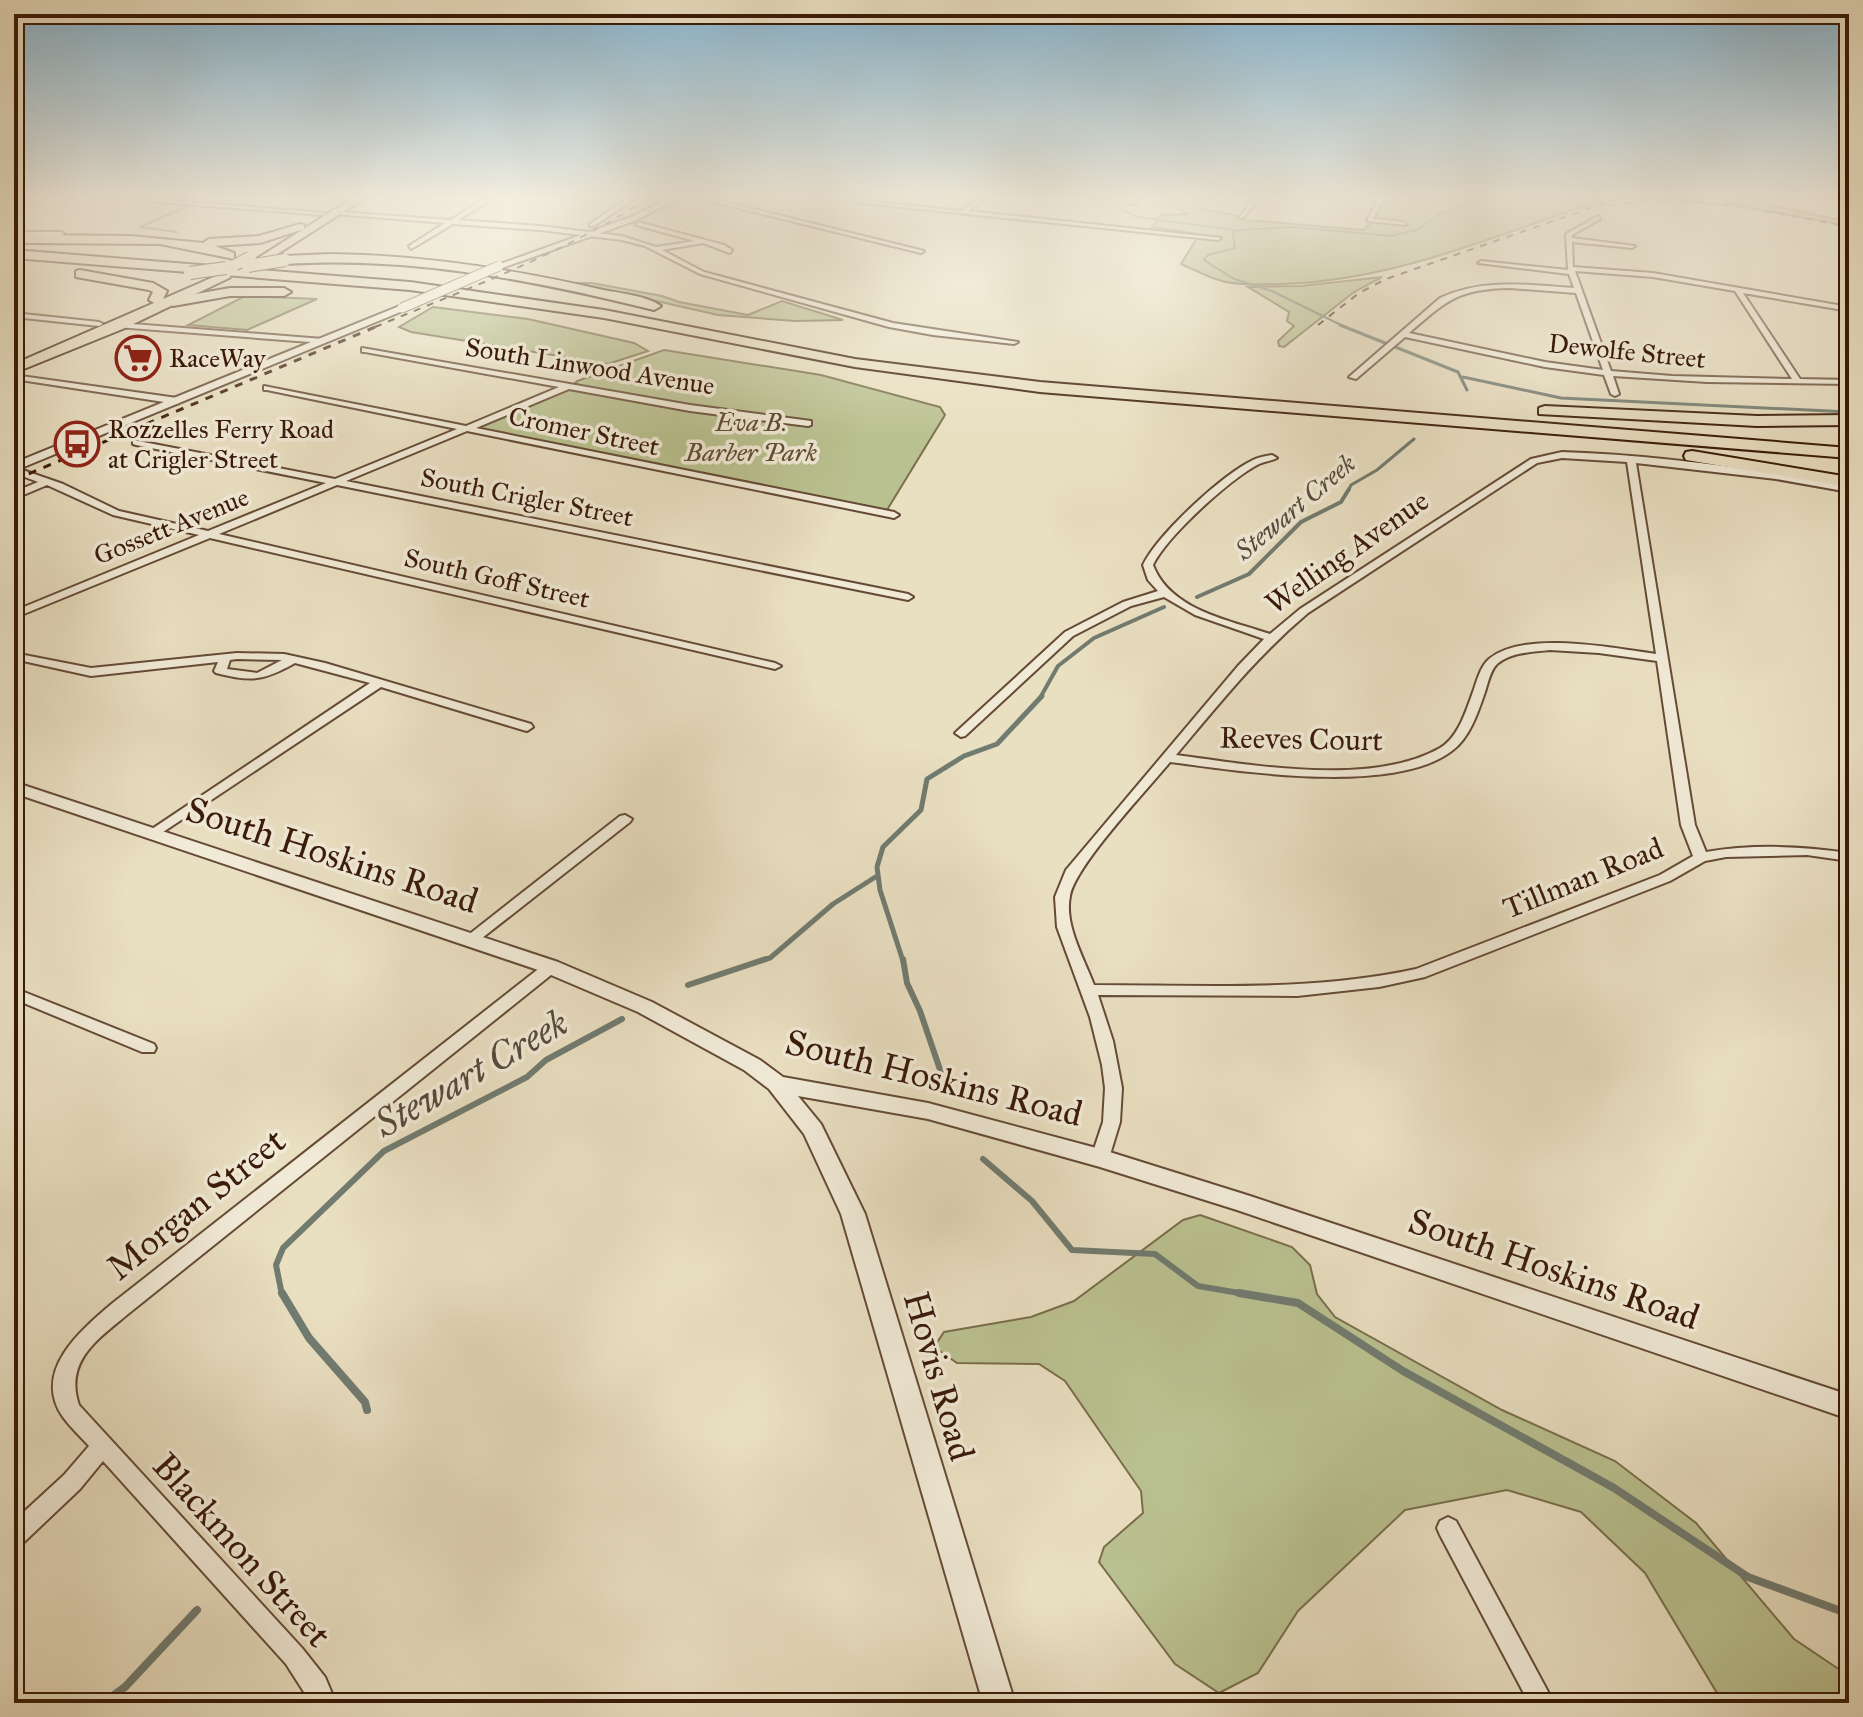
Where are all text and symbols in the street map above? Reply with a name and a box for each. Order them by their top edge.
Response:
street label: Dewolfe Street [1547,327,1707,375]
street label: South Linwood Avenue [463,331,717,402]
supermarket icon: RaceWay [114,334,162,382]
place label: RaceWay [169,342,266,374]
street label: Cromer Street [506,399,662,463]
park label: Eva B. Barber Park [684,406,817,468]
place label: Rozzelles Ferry Road at Crigler Street [108,413,334,475]
bus stop icon: Rozzelles Ferry Road at Crigler Street [53,420,101,468]
water label: Stewart Creek [1227,447,1362,567]
street label: South Crigler Street [418,461,636,533]
street label: Gossett Avenue [89,480,253,572]
street label: Welling Avenue [1258,482,1436,622]
street label: South Goff Street [401,541,593,615]
street label: Reeves Court [1219,720,1383,758]
street label: South Hoskins Road [180,787,484,923]
street label: Tillman Road [1498,830,1668,926]
water label: Stewart Creek [365,999,576,1147]
street label: South Hoskins Road [781,1020,1087,1136]
street label: Morgan Street [98,1118,294,1289]
street label: South Hoskins Road [1403,1199,1705,1339]
street label: Hovis Road [894,1286,984,1466]
street label: Blackmon Street [143,1444,341,1656]

